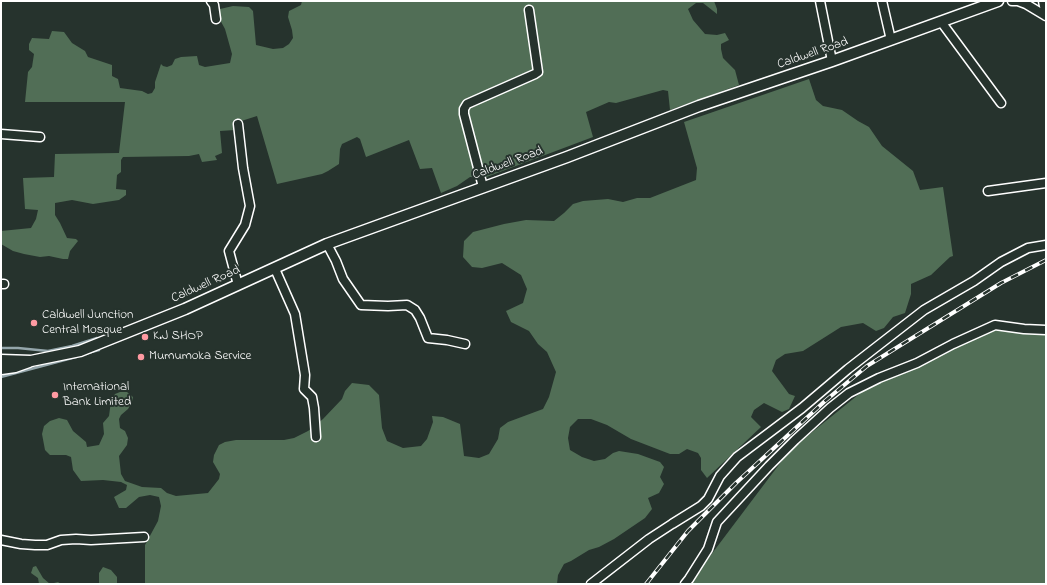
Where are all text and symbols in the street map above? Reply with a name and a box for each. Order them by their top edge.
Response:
street label: Caldwell Road [776,35,850,73]
street label: Caldwell Road [471,144,545,184]
street label: Caldwell Road [169,263,243,307]
place label: Caldwell Junction Central Mosque [42,308,133,339]
marker: Caldwell Junction Central Mosque [29,318,39,328]
place label: K.J SHOP [153,329,203,345]
marker: K.J SHOP [140,332,150,342]
place label: Mumumoka Service [149,349,251,365]
marker: Mumumoka Service [136,352,146,362]
place label: International Bank Limited [63,380,131,411]
marker: International Bank Limited [50,390,60,400]

